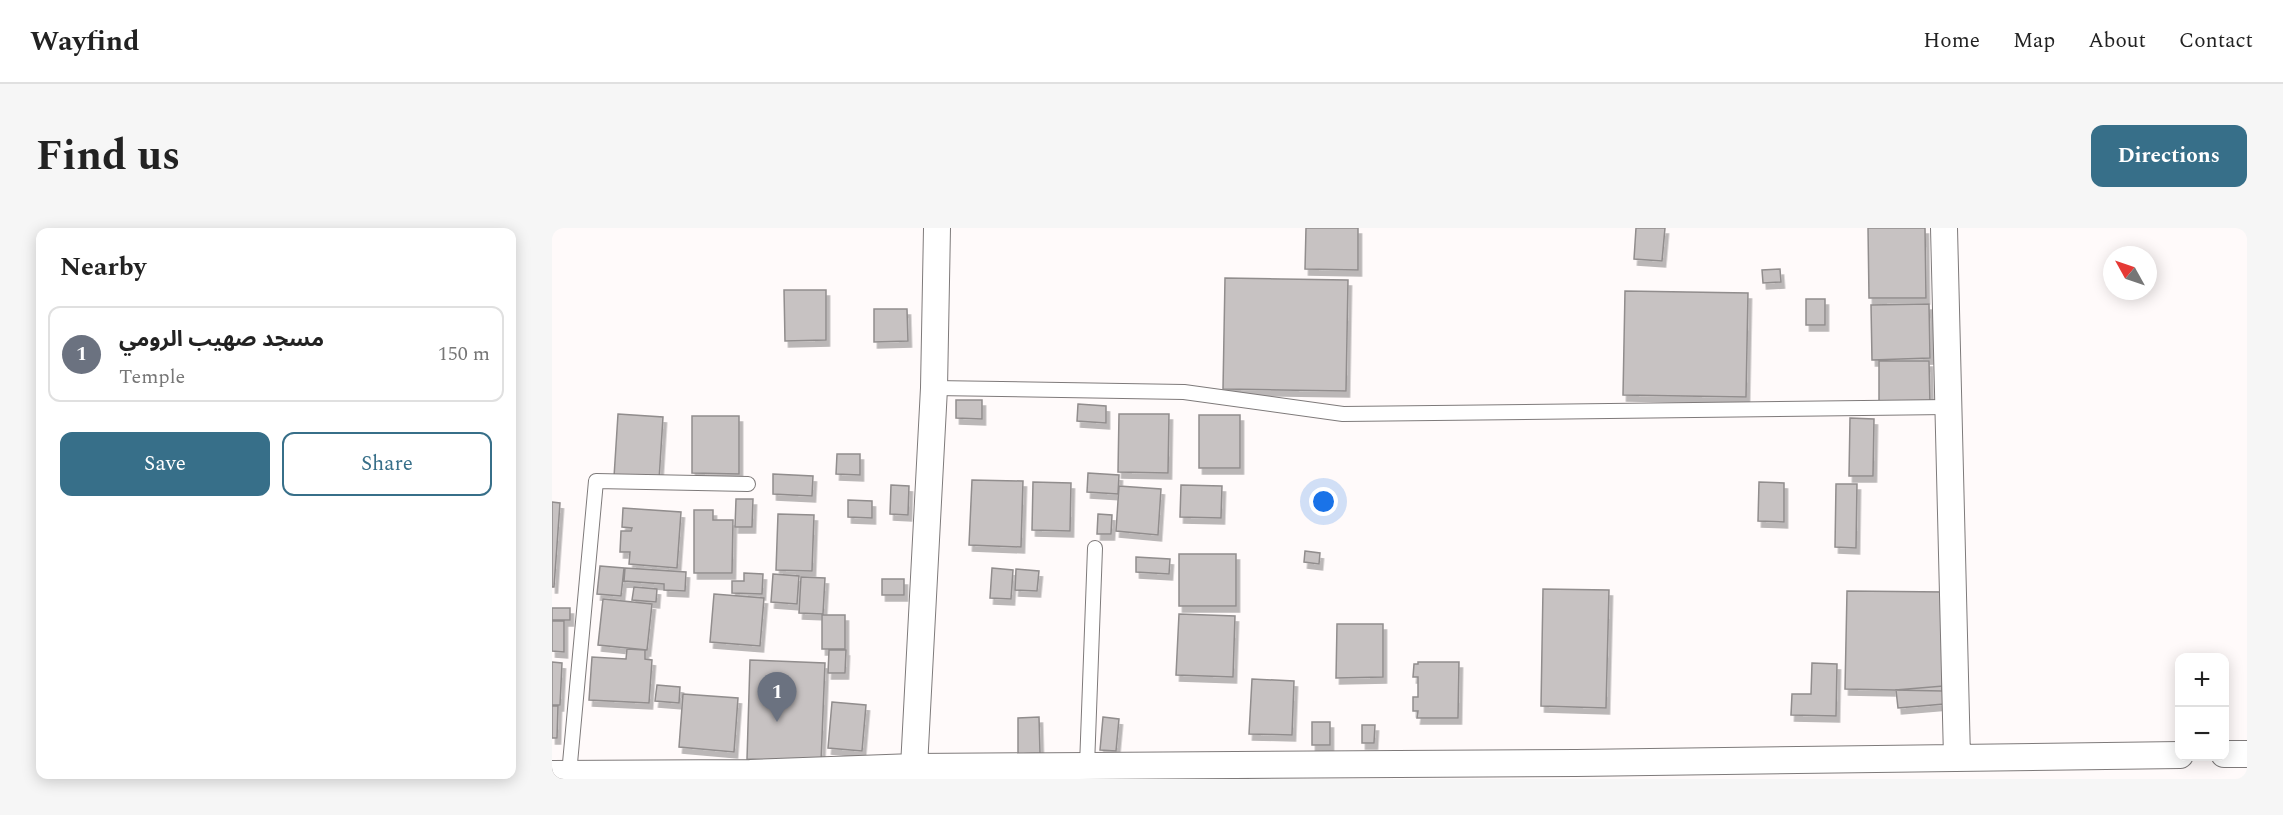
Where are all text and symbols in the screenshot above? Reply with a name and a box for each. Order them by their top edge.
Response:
text: Wayfind [30,20,139,63]
text: Home [1923,25,1980,57]
text: Map [2013,25,2055,57]
text: About [2088,25,2146,57]
text: Contact [2179,25,2253,57]
text: Find us [36,125,180,188]
button: Directions [2091,125,2247,187]
north arrow [2103,246,2157,300]
text: Nearby [60,247,146,287]
text: مسجد صهيب الرومي [119,323,324,356]
text: 1 [76,339,87,369]
text: 150 m [438,339,490,369]
text: Temple [119,362,185,392]
button: Save [60,432,270,496]
button: Share [282,432,492,496]
your location [1309,487,1338,516]
map controls [2175,653,2229,761]
button: + [2175,653,2229,707]
pin: 1 [758,672,796,722]
button: − [2175,707,2229,761]

